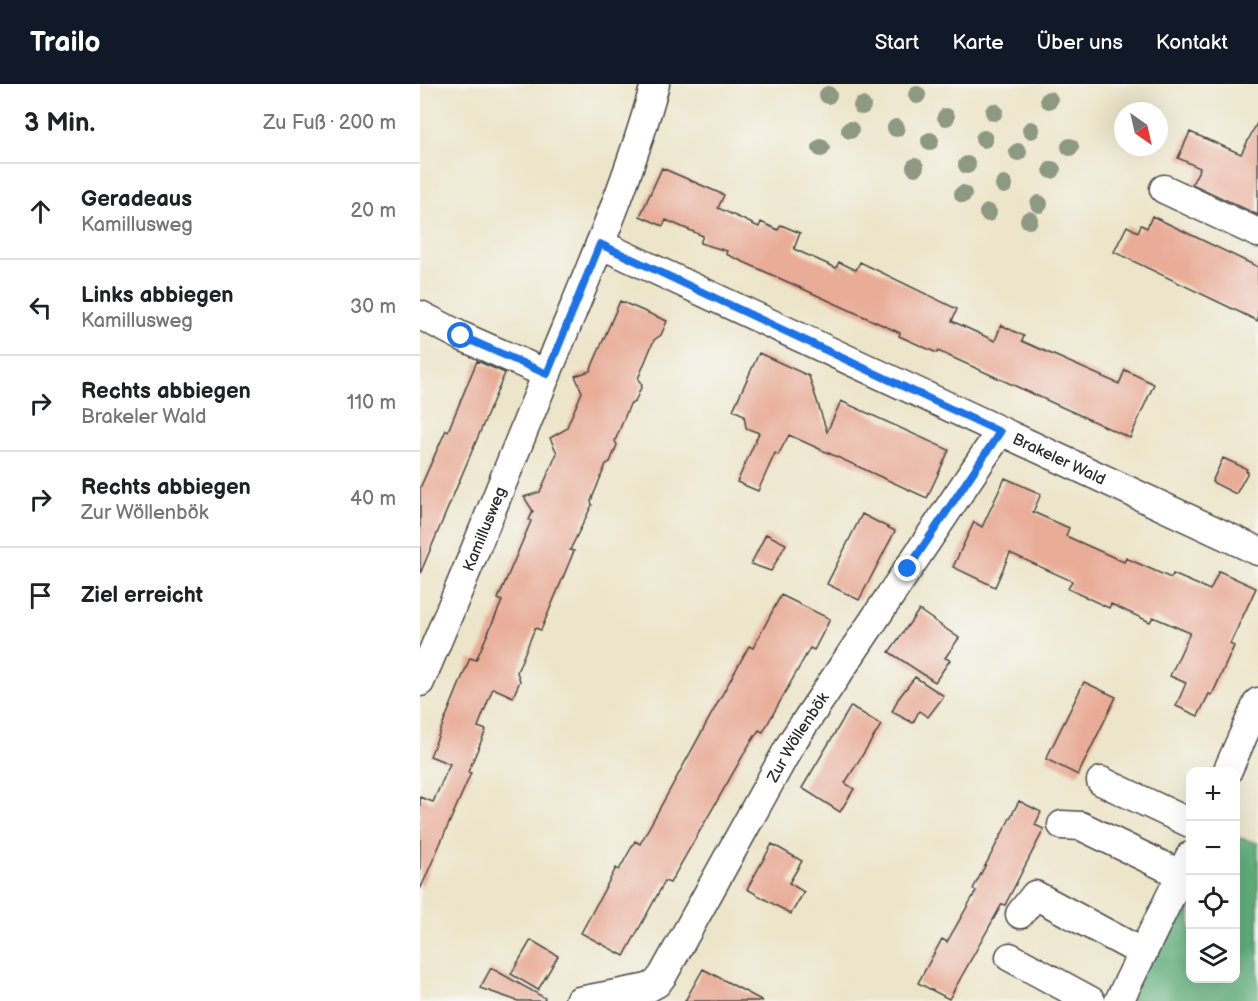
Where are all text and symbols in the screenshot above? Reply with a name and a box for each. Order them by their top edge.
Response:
text: Trailo [30,26,101,59]
text: Start [875,30,919,55]
text: Karte [952,30,1004,55]
text: Über uns [1037,30,1123,55]
text: Kontakt [1156,30,1228,55]
north arrow [1114,102,1168,156]
text: 3 Min. [24,108,95,139]
text: Zu Fuß · 200 m [263,111,396,135]
text: Geradeaus [81,186,192,213]
icon: ahead [24,195,57,228]
text: 20 m [351,199,396,223]
text: Kamillusweg [81,213,193,237]
text: Links abbiegen [81,282,234,309]
icon: left [24,291,57,324]
text: 30 m [350,295,396,319]
text: Kamillusweg [81,309,193,333]
route start [447,322,473,348]
text: Rechts abbiegen [81,378,251,405]
icon: right [24,387,57,420]
text: 110 m [347,391,396,415]
text: Brakeler Wald [81,405,206,429]
street label: Brakeler Wald [1009,430,1108,490]
text: Rechts abbiegen [81,474,251,501]
icon: right [24,483,57,516]
street label: Kamillusweg [459,484,511,574]
text: 40 m [350,487,396,511]
text: Zur Wöllenbök [81,501,209,525]
route end [894,555,920,581]
icon: arrive [24,579,57,612]
text: Ziel erreicht [81,582,203,609]
street label: Zur Wöllenbök [763,689,834,787]
map controls [1186,767,1240,983]
button: + [1186,767,1240,821]
button: − [1186,821,1240,875]
button: locate [1186,875,1240,929]
button: layers [1186,929,1240,983]

